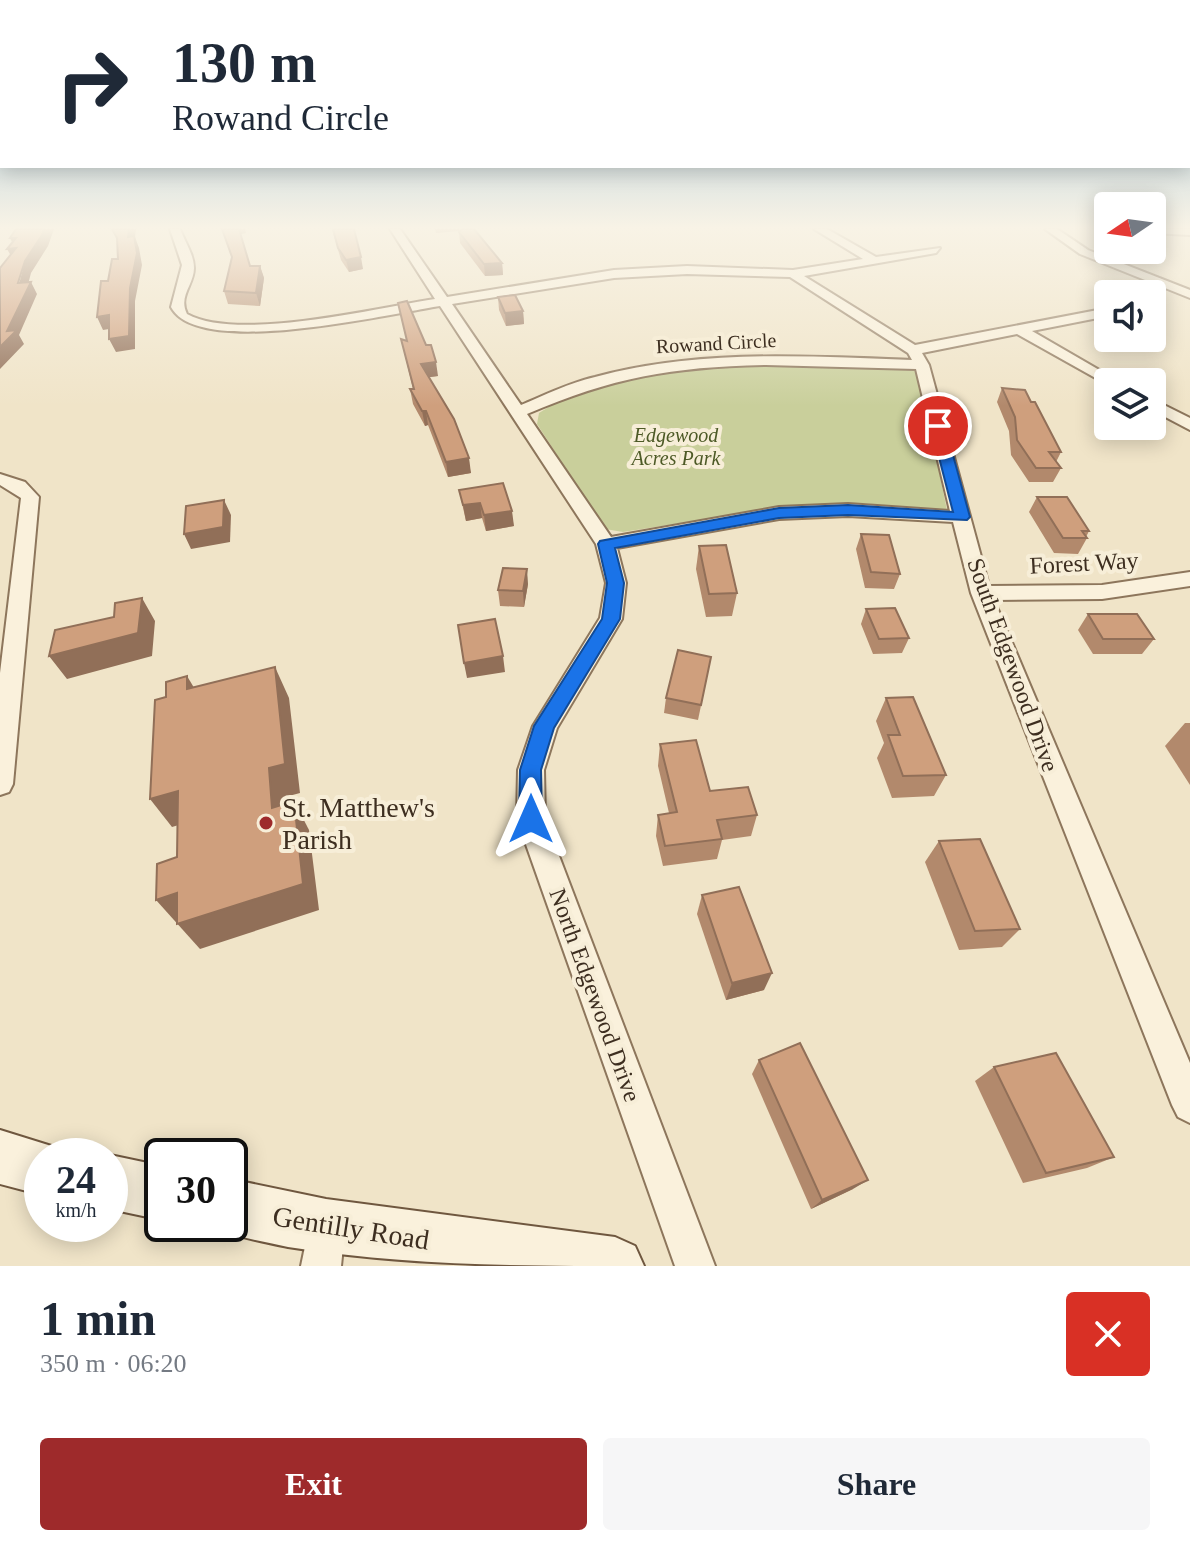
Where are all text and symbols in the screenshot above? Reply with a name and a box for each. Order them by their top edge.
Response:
icon: right [40,32,144,136]
text: 130 m [172,32,317,94]
text: Rowand Circle [172,98,389,138]
north arrow [1094,192,1166,264]
map controls [1094,192,1166,440]
button: sound [1094,280,1166,352]
street label: Rowand Circle [655,329,777,357]
button: layers [1094,368,1166,440]
pin [904,392,972,460]
icon: arrive [916,404,960,448]
park label: Edgewood Acres Park [630,424,721,469]
street label: Forest Way [1029,547,1139,579]
street label: South Edgewood Drive [962,555,1064,775]
position arrow [489,777,573,861]
place label: St. Matthew's Parish [282,792,435,855]
marker: St. Matthew's Parish [257,814,275,832]
street label: North Edgewood Drive [544,885,646,1105]
speed limit sign: 30 [144,1138,248,1242]
text: 24 [56,1157,96,1202]
text: km/h [55,1199,97,1221]
street label: Gentilly Road [271,1200,431,1256]
text: 1 min [40,1292,156,1345]
button: close [1066,1292,1150,1376]
text: 350 m · 06:20 [40,1349,187,1378]
button: Exit [40,1438,587,1530]
button: Share [603,1438,1150,1530]

